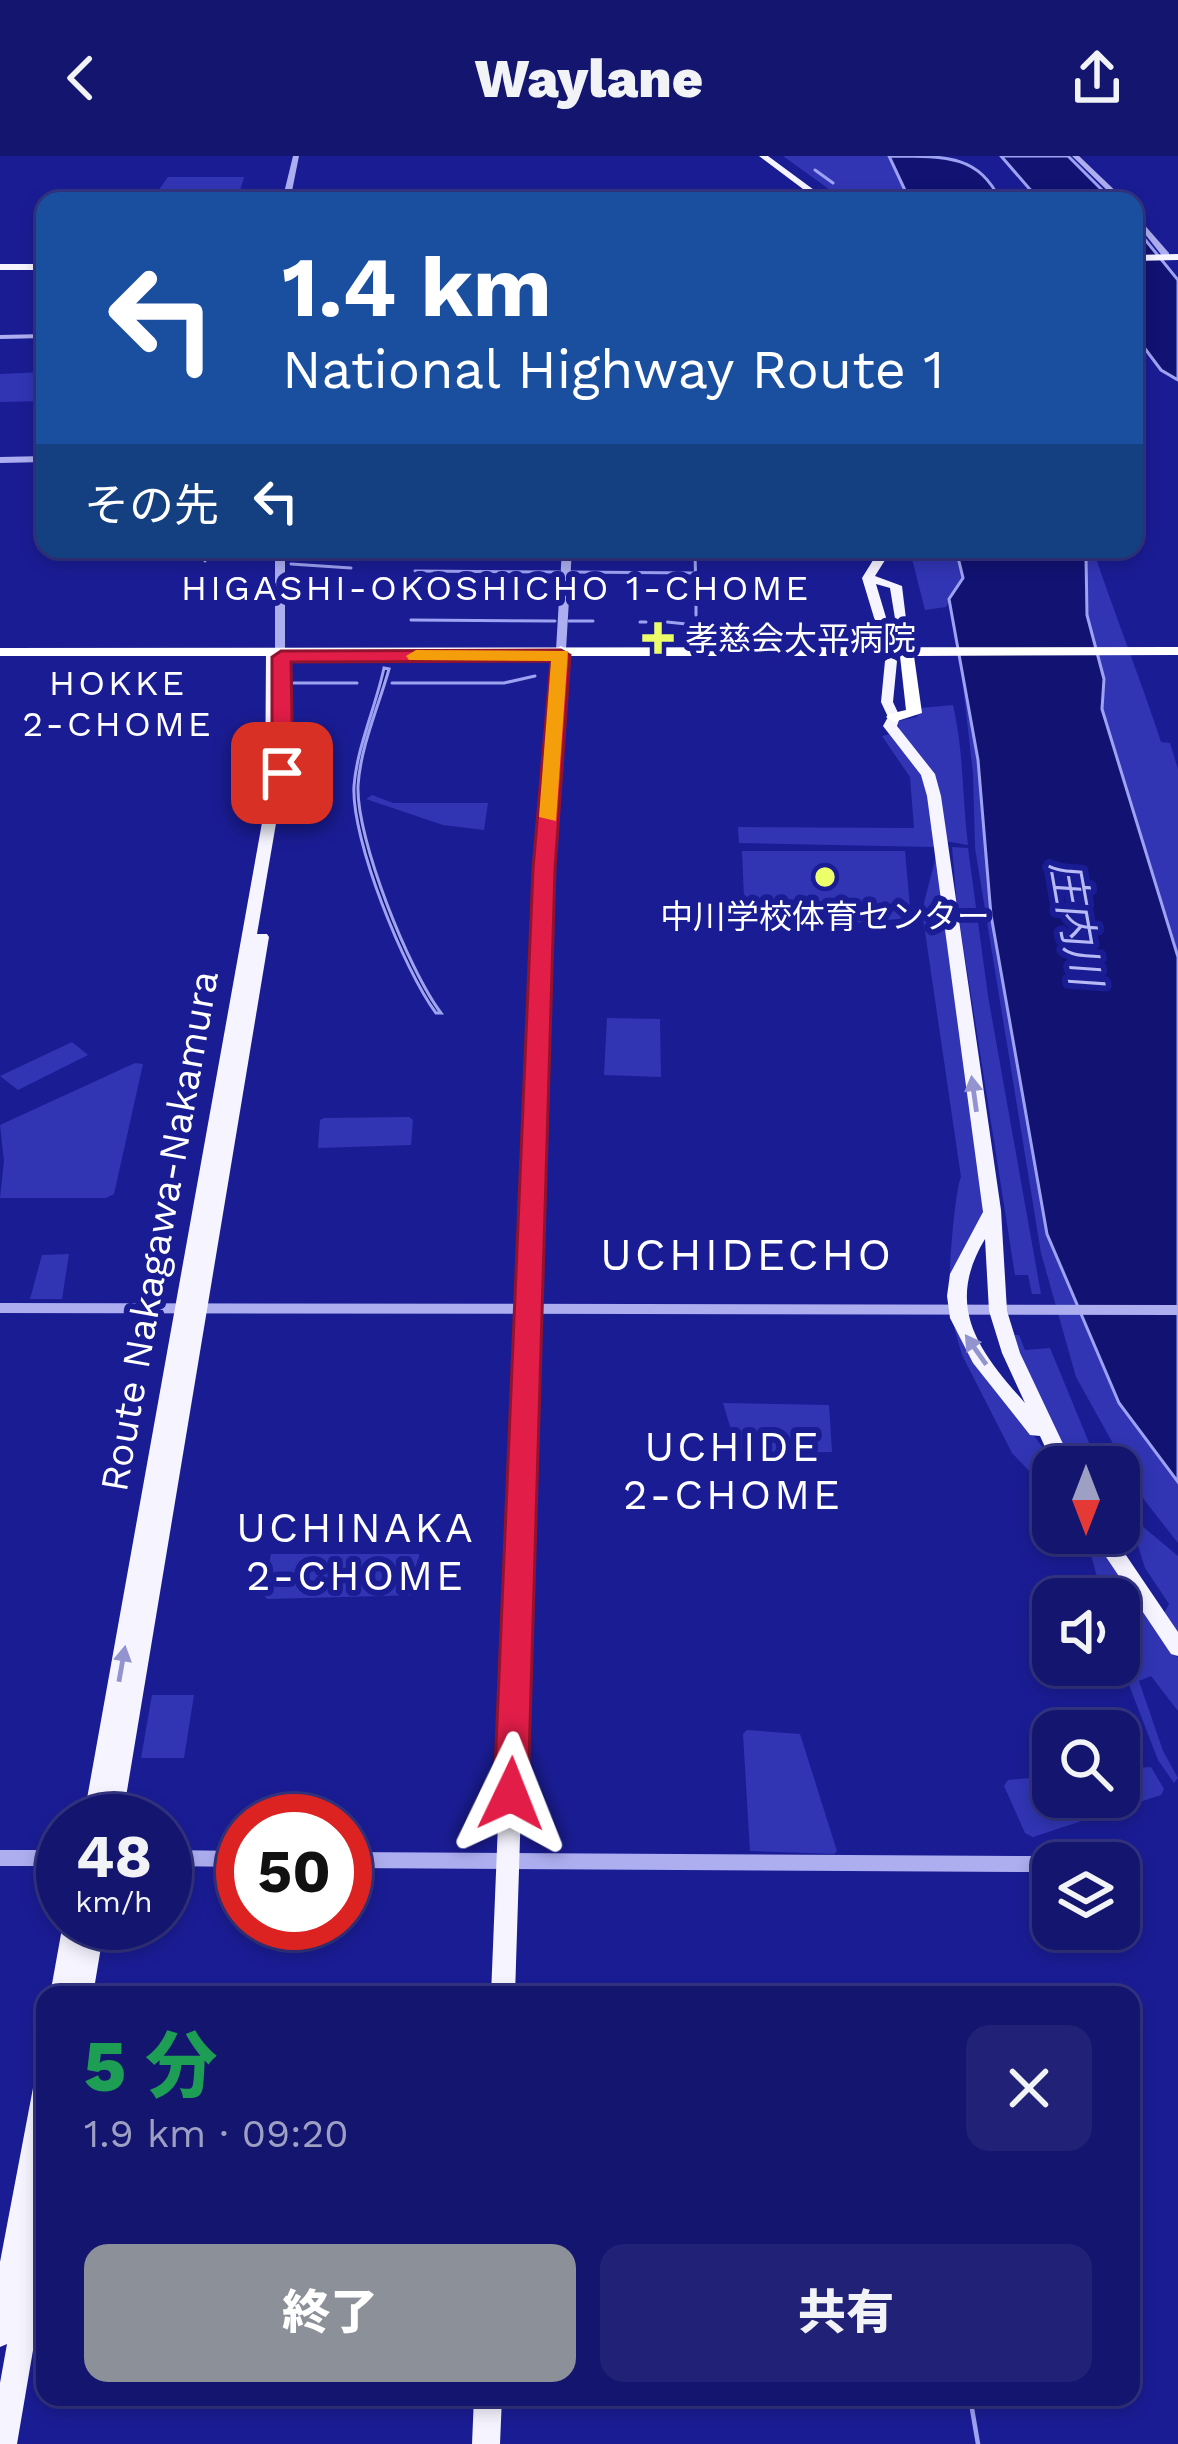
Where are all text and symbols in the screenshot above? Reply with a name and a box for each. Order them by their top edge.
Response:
icon: back [48,45,114,111]
icon: share [1064,45,1130,111]
text: Waylane [475,47,703,110]
text: 1.4 km [282,238,552,336]
icon: left [84,240,240,396]
text: National Highway Route 1 [282,338,944,401]
icon: left [243,468,309,534]
text: その先 [84,479,219,532]
district label: HIGASHI-OKOSHICHO 1-CHOME [181,567,811,609]
place label: 孝慈会大平病院 [685,619,916,658]
marker: 孝慈会大平病院 [642,622,674,654]
district label: HOKKE 2-CHOME [22,662,214,745]
pin [231,722,333,824]
icon: arrive [249,740,315,806]
water label: 庄内川 [1041,857,1112,993]
marker: 中川学校体育センター [812,864,838,890]
place label: 中川学校体育センター [660,897,990,936]
street label: Route Nakagawa-Nakamura [91,967,227,1495]
one-way arrow [964,1075,983,1112]
district label: UCHIDECHO [600,1228,894,1281]
one-way arrow [965,1334,988,1367]
district label: UCHIDE 2-CHOME [623,1422,843,1519]
north arrow [1032,1446,1140,1554]
map controls [1032,1446,1140,1950]
district label: UCHINAKA 2-CHOME [236,1503,476,1600]
button: sound [1032,1578,1140,1686]
one-way arrow [113,1645,131,1683]
button: search [1032,1710,1140,1818]
position arrow [448,1731,574,1857]
speed limit sign: 50 [216,1794,372,1950]
text: 48 [76,1821,152,1892]
button: layers [1032,1842,1140,1950]
text: km/h [75,1884,153,1919]
text: 5 分 [84,2024,217,2108]
button: close [966,2025,1092,2151]
text: 1.9 km · 09:20 [84,2111,349,2156]
button: 終了 [84,2244,576,2382]
button: 共有 [600,2244,1092,2382]

